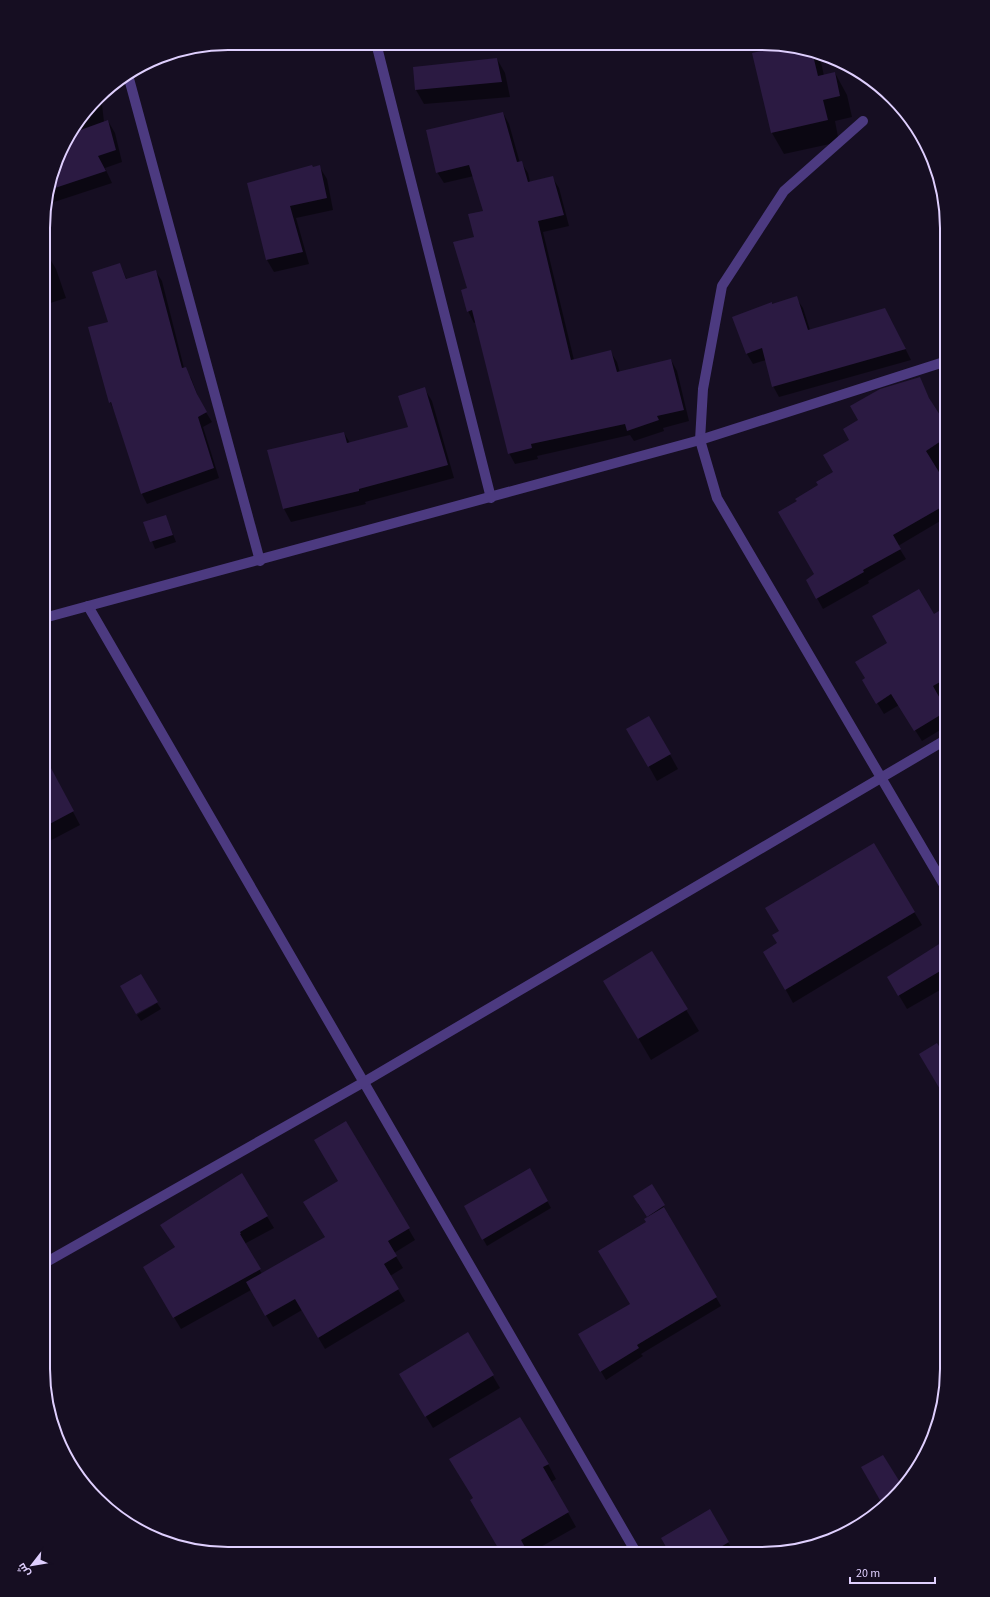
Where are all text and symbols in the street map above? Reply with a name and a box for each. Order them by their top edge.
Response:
north arrow [12,1545,52,1585]
scale bar [850,1559,935,1585]
text: ش [14,1560,34,1580]
text: 20 m [856,1565,880,1582]

